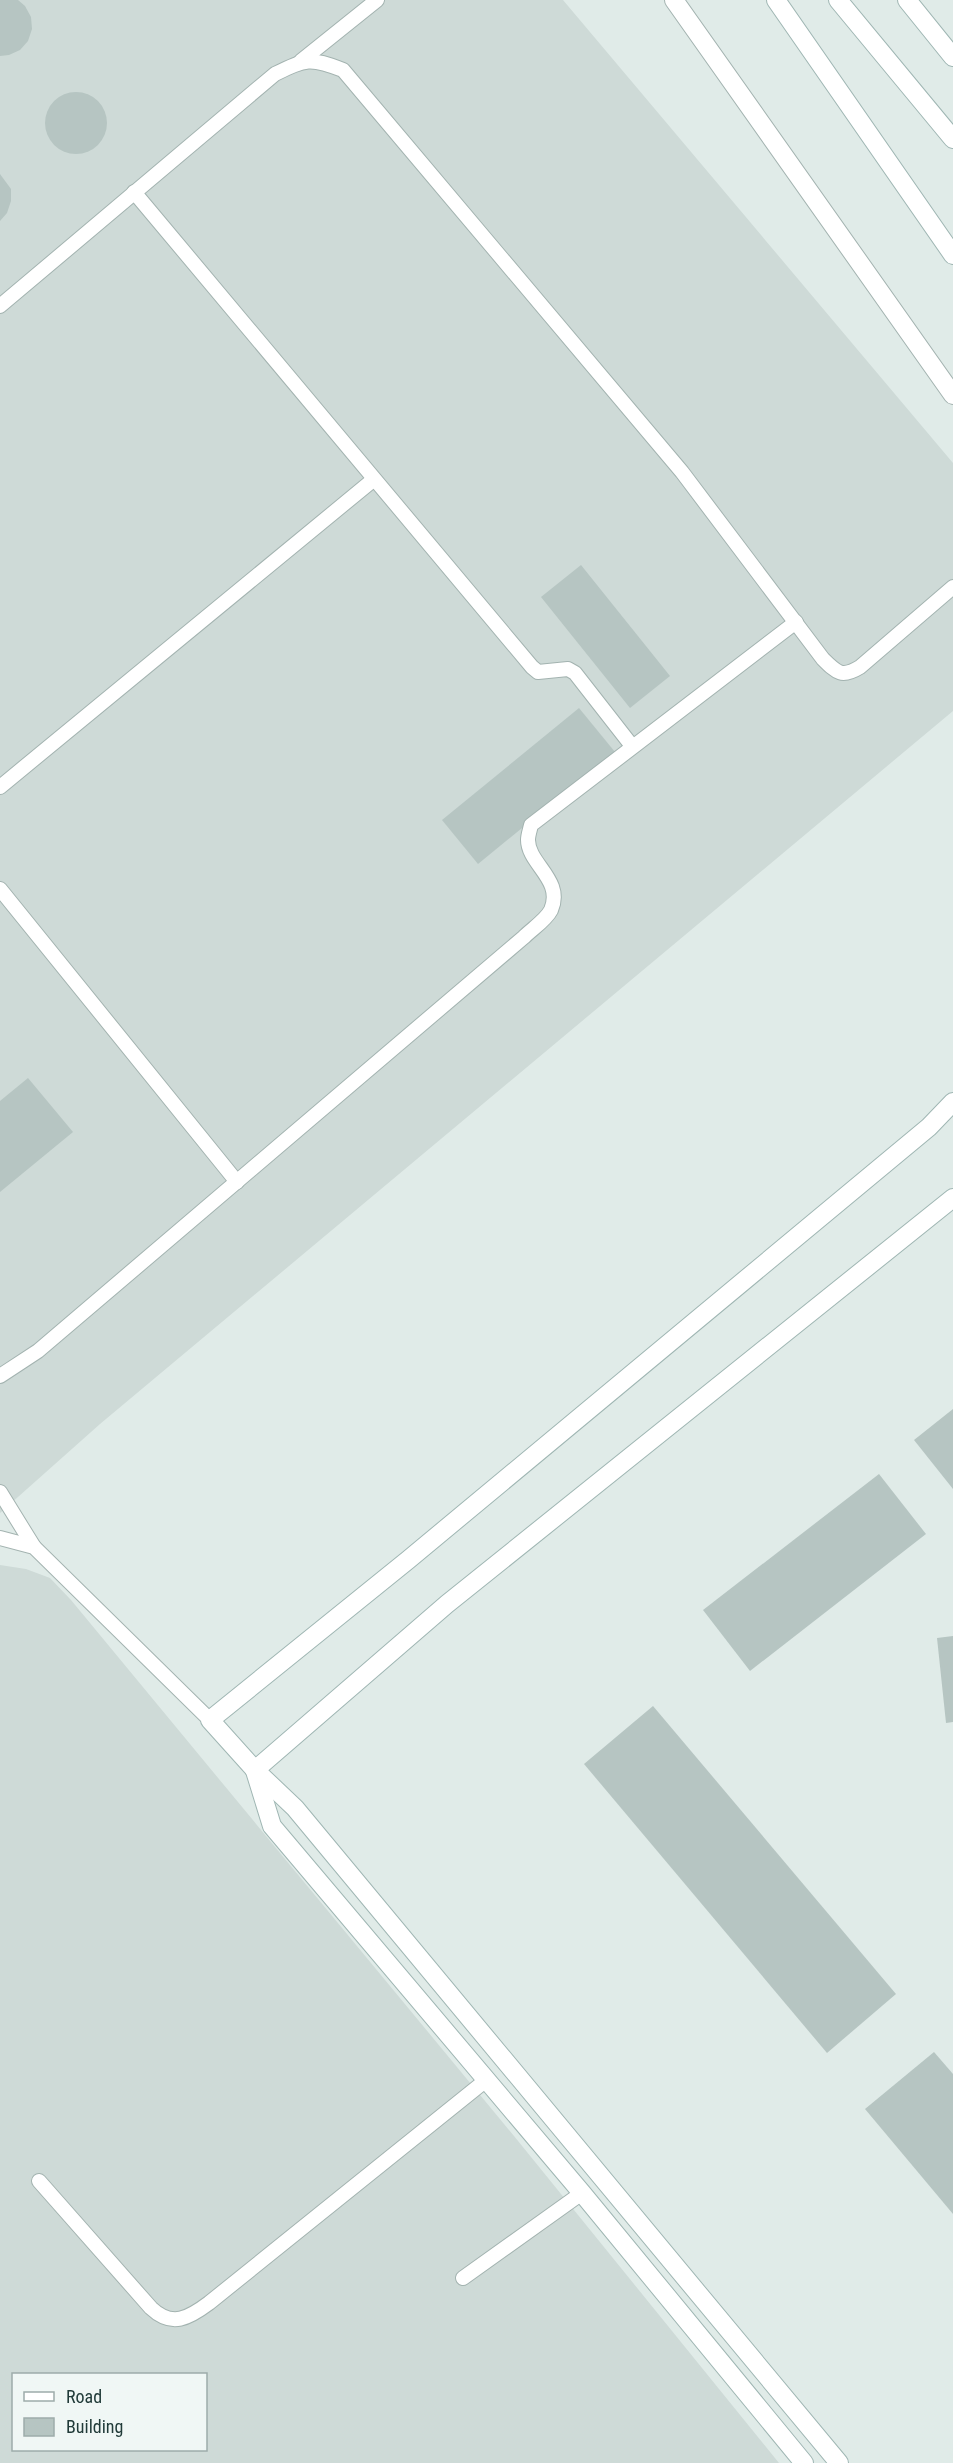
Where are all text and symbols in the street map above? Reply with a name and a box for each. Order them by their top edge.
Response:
legend [12,2373,207,2451]
text: Road [66,2386,102,2407]
text: Building [66,2416,123,2437]

